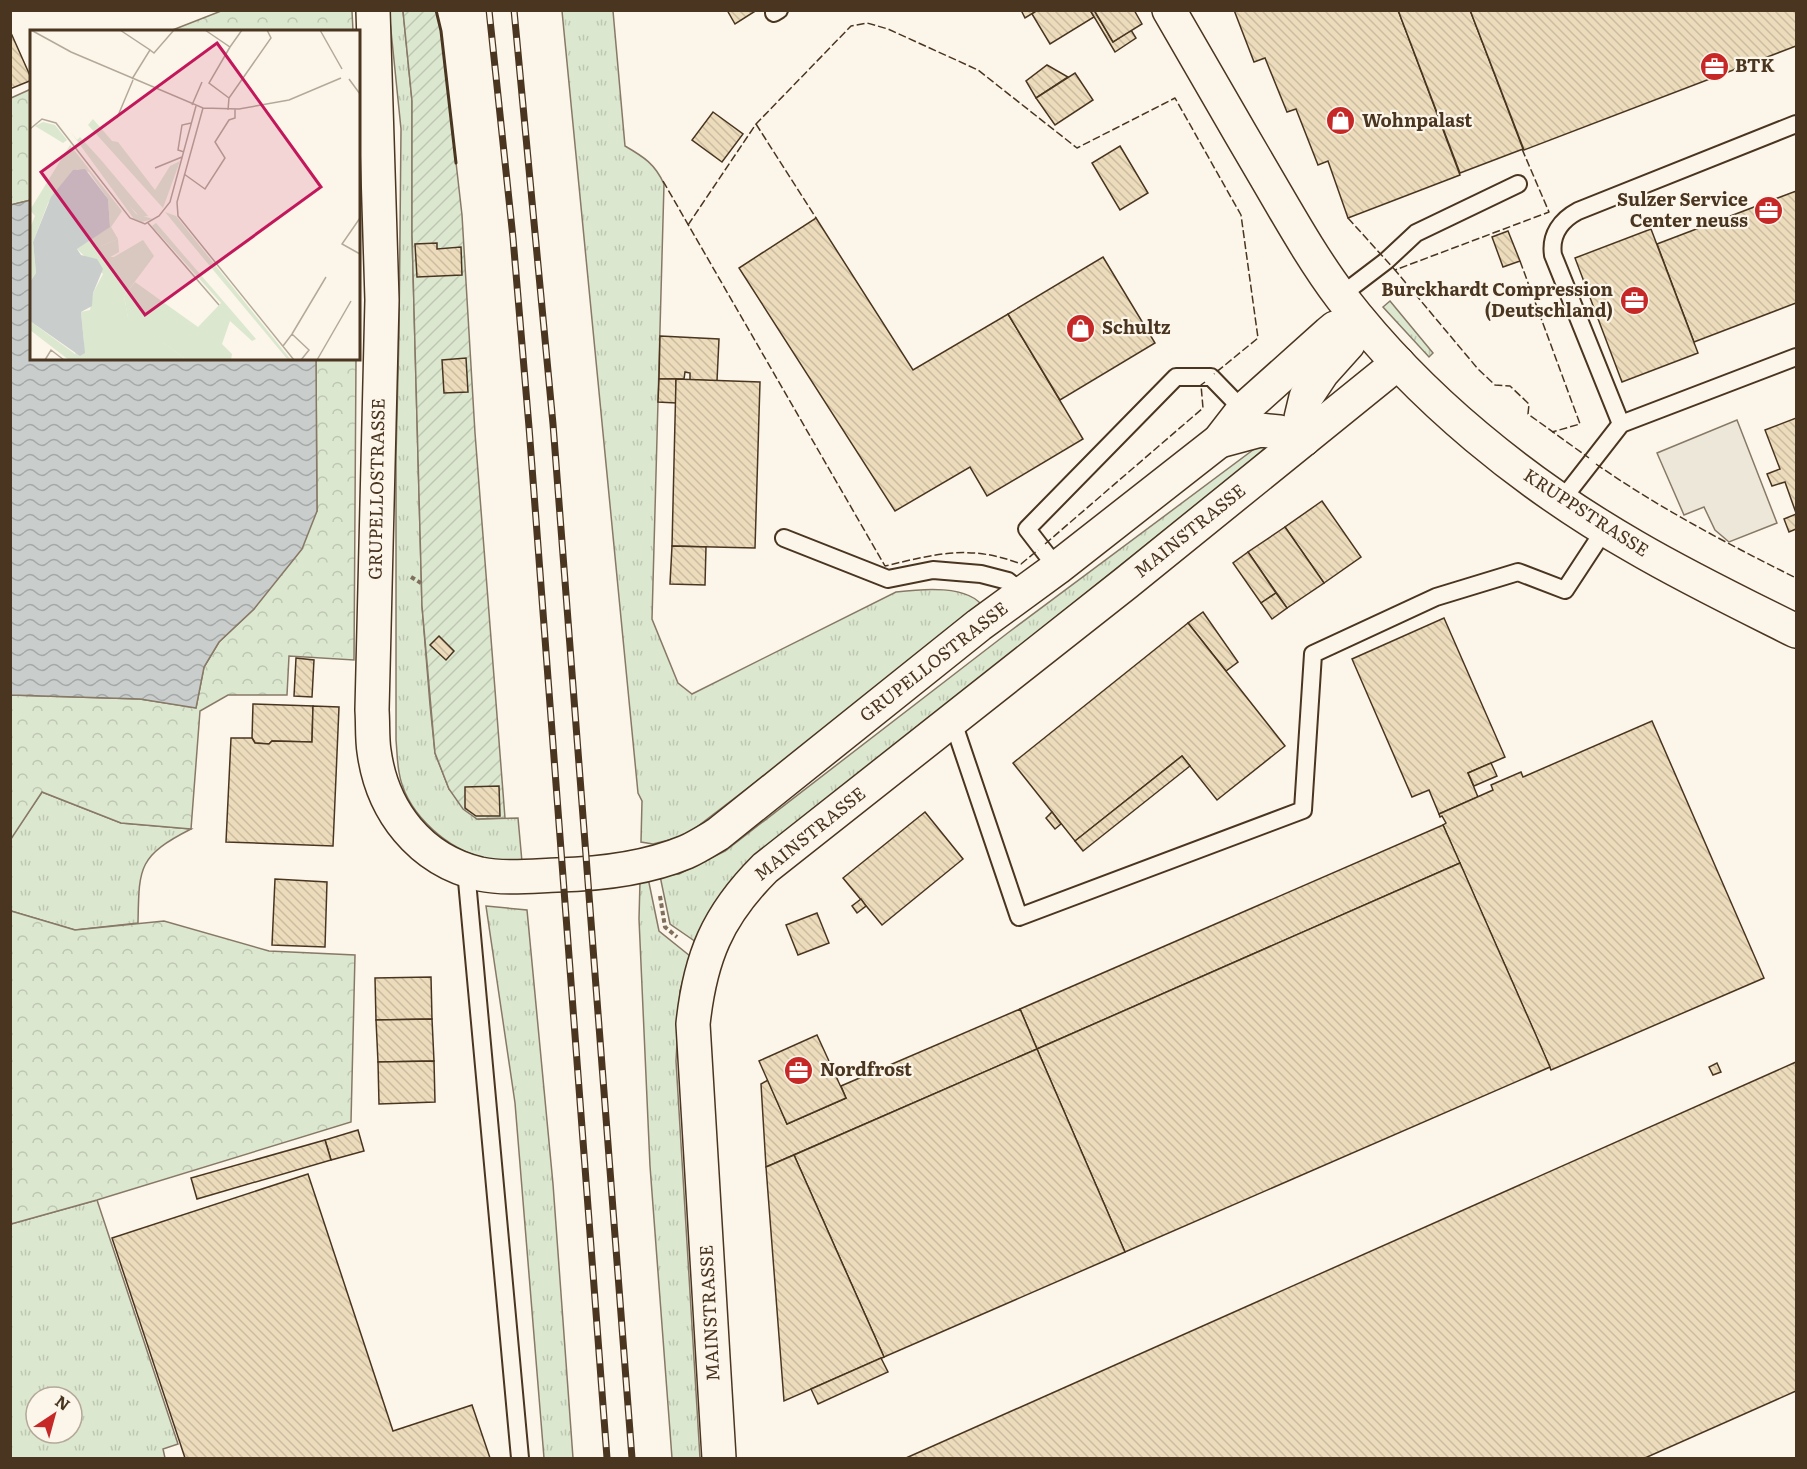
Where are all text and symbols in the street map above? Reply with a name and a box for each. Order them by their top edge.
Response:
inset map [30,30,360,360]
office icon: BTK [1698,50,1730,82]
place label: BTK [1735,51,1775,78]
shop icon: Wohnpalast [1325,105,1357,137]
place label: Wohnpalast [1362,106,1472,133]
place label: Sulzer Service Center neuss [1617,185,1748,233]
office icon: Sulzer Service Center neuss [1753,194,1785,226]
place label: Burckhardt Compression (Deutschland) [1381,275,1613,323]
office icon: Burckhardt Compression (Deutschland) [1618,284,1650,316]
shop icon: Schultz [1065,312,1097,344]
place label: Schultz [1102,313,1171,340]
street label: GRUPELLOSTRASSE [360,398,391,580]
street label: KRUPPSTRASSE [1519,461,1655,562]
street label: MAINSTRASSE [1127,476,1251,583]
street label: GRUPELLOSTRASSE [853,594,1013,727]
street label: MAINSTRASSE [747,779,871,886]
office icon: Nordfrost [783,1054,815,1086]
place label: Nordfrost [820,1055,912,1082]
street label: MAINSTRASSE [691,1244,726,1382]
north arrow [24,1385,84,1445]
text: N [51,1388,76,1416]

